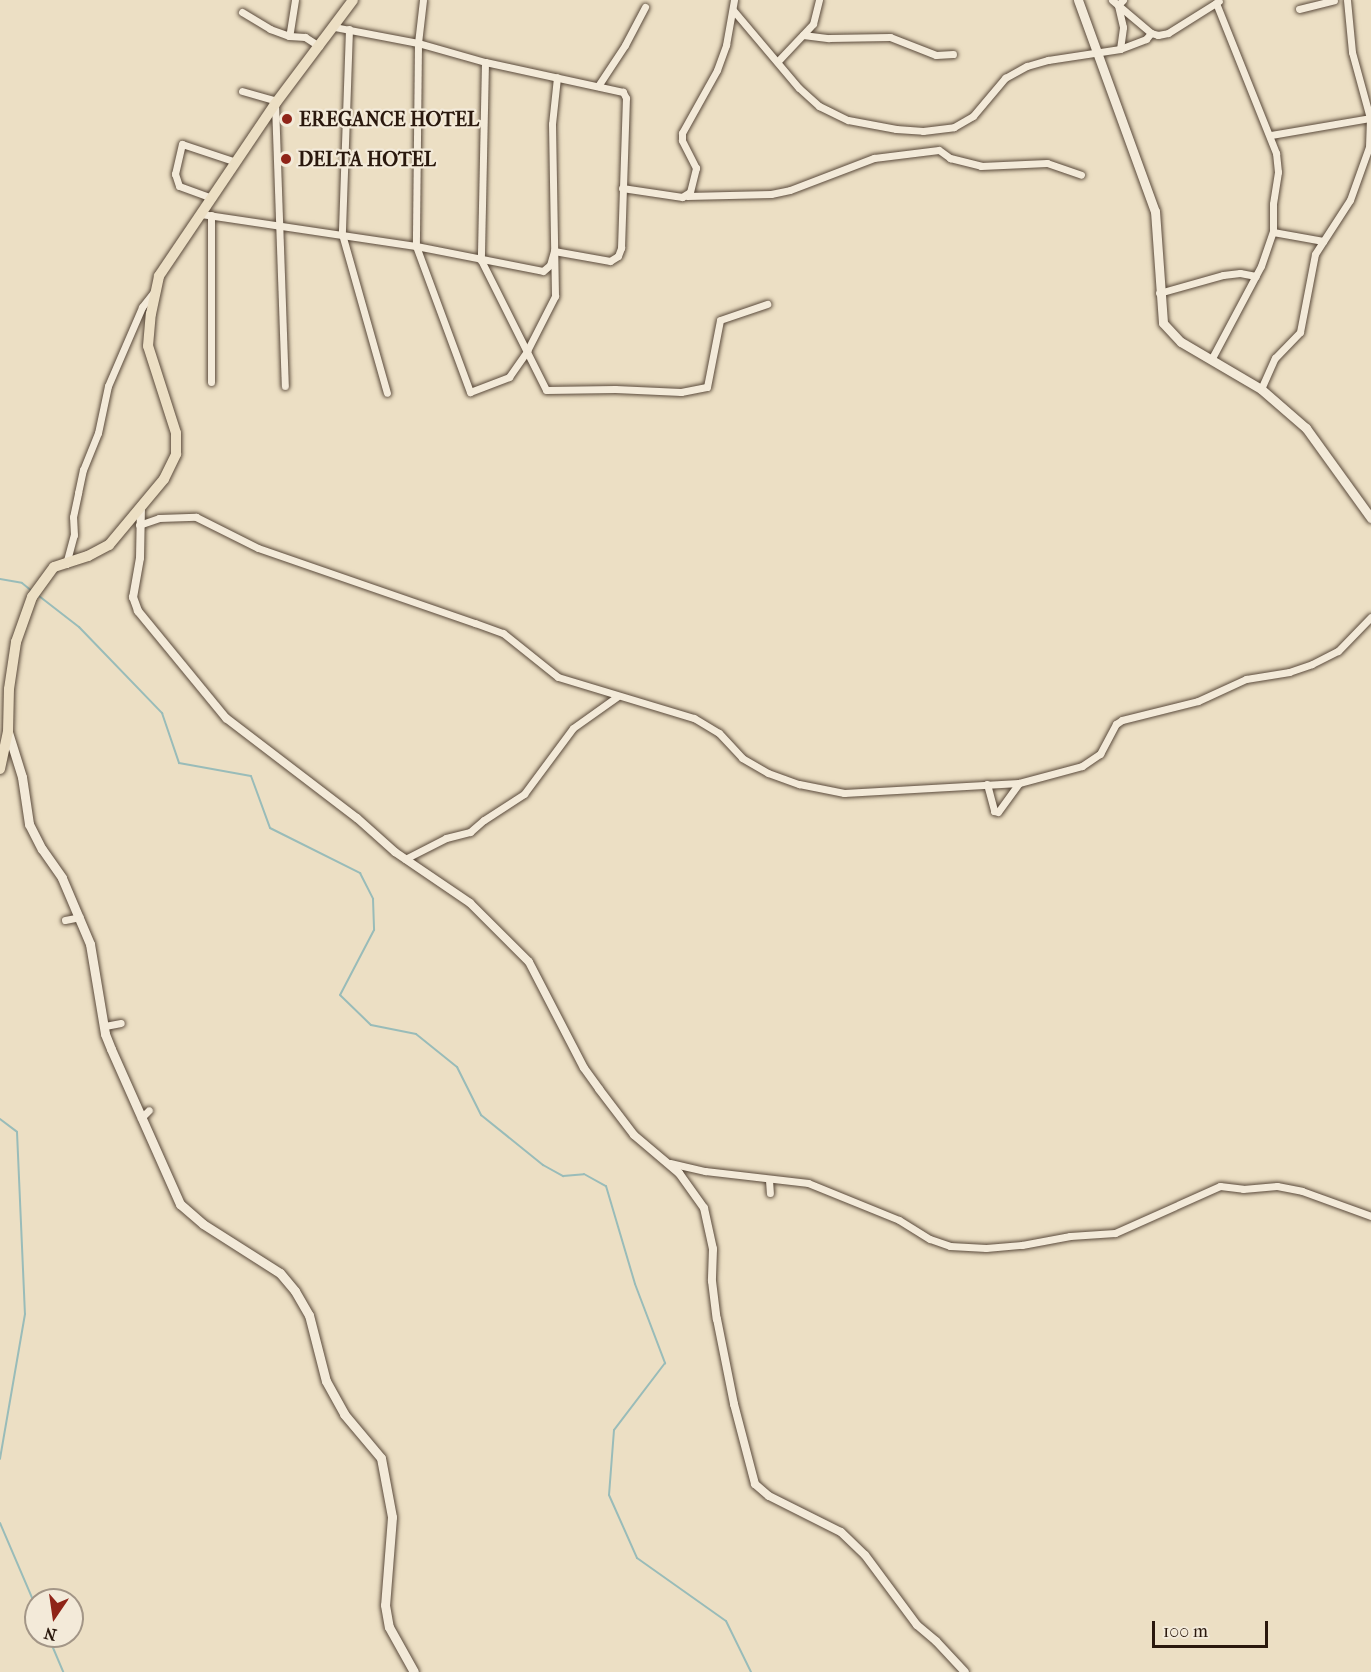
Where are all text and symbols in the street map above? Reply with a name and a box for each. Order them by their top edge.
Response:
place label: EREGANCE HOTEL [299,107,479,131]
marker: EREGANCE HOTEL [280,112,294,126]
place label: DELTA HOTEL [298,147,436,171]
marker: DELTA HOTEL [279,152,293,166]
north arrow [24,1588,84,1648]
scale bar [1155,1609,1270,1647]
text: 100 m [1163,1621,1208,1642]
text: N [42,1623,58,1645]

